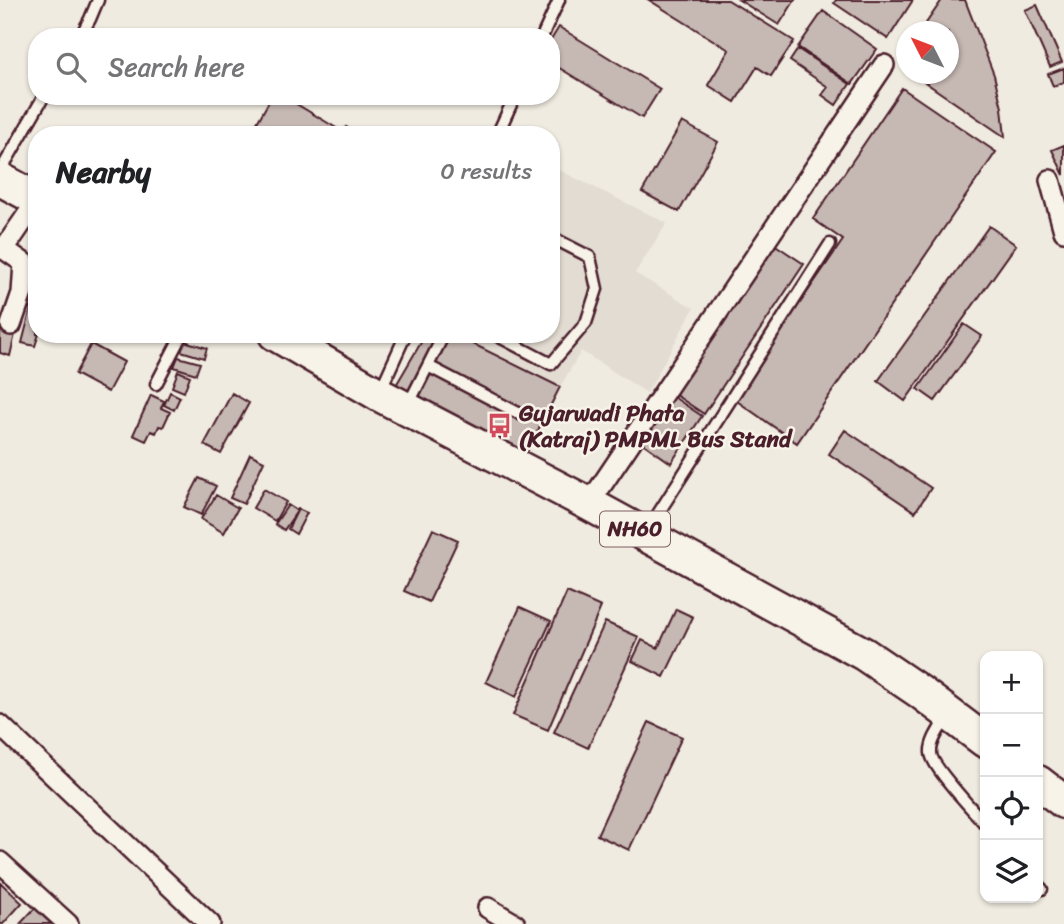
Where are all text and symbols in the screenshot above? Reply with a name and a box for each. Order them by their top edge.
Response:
north arrow [896,21,959,84]
search box [28,28,560,105]
text: Search here [108,44,245,90]
icon: search [52,48,90,86]
text: Nearby [56,145,151,199]
text: 0 results [440,151,532,192]
place label: Gujarwadi Phata (Katraj) PMPML Bus Stand [518,393,793,460]
bus stop icon: Gujarwadi Phata (Katraj) PMPML Bus Stand [485,412,513,440]
road number: NH60 [600,512,670,546]
map controls [980,651,1043,903]
button: + [980,651,1043,714]
button: − [980,714,1043,777]
button: locate [980,777,1043,840]
button: layers [980,840,1043,903]

